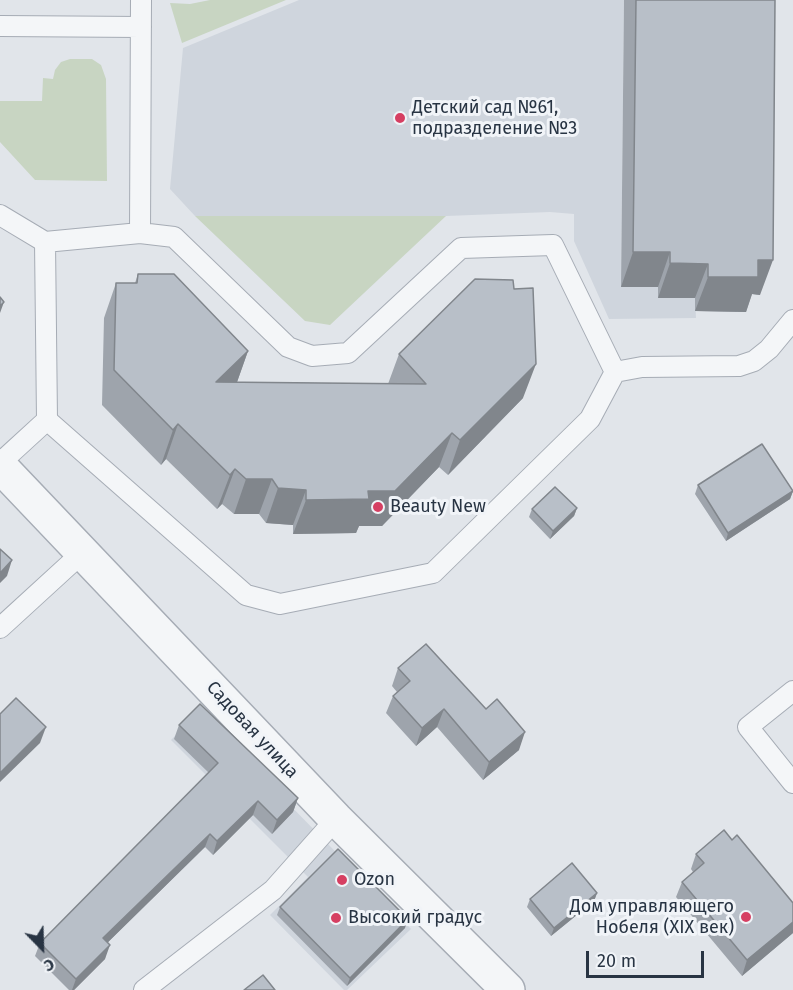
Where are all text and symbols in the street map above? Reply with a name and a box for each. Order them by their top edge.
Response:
place label: Детский сад №61, подразделение №3 [412,97,577,140]
marker: Детский сад №61, подразделение №3 [393,111,407,125]
place label: Beauty New [390,496,486,518]
marker: Beauty New [371,500,385,514]
street label: Садовая улица [202,677,302,783]
place label: Ozon [354,869,395,891]
marker: Ozon [335,873,349,887]
place label: Дом управляющего Нобеля (XIX век) [570,896,734,938]
place label: Высокий градус [348,907,482,929]
marker: Дом управляющего Нобеля (XIX век) [739,910,753,924]
marker: Высокий градус [329,911,343,925]
north arrow [12,918,72,978]
scale bar [589,939,708,977]
text: 20 m [597,950,636,972]
text: С [41,954,57,976]

